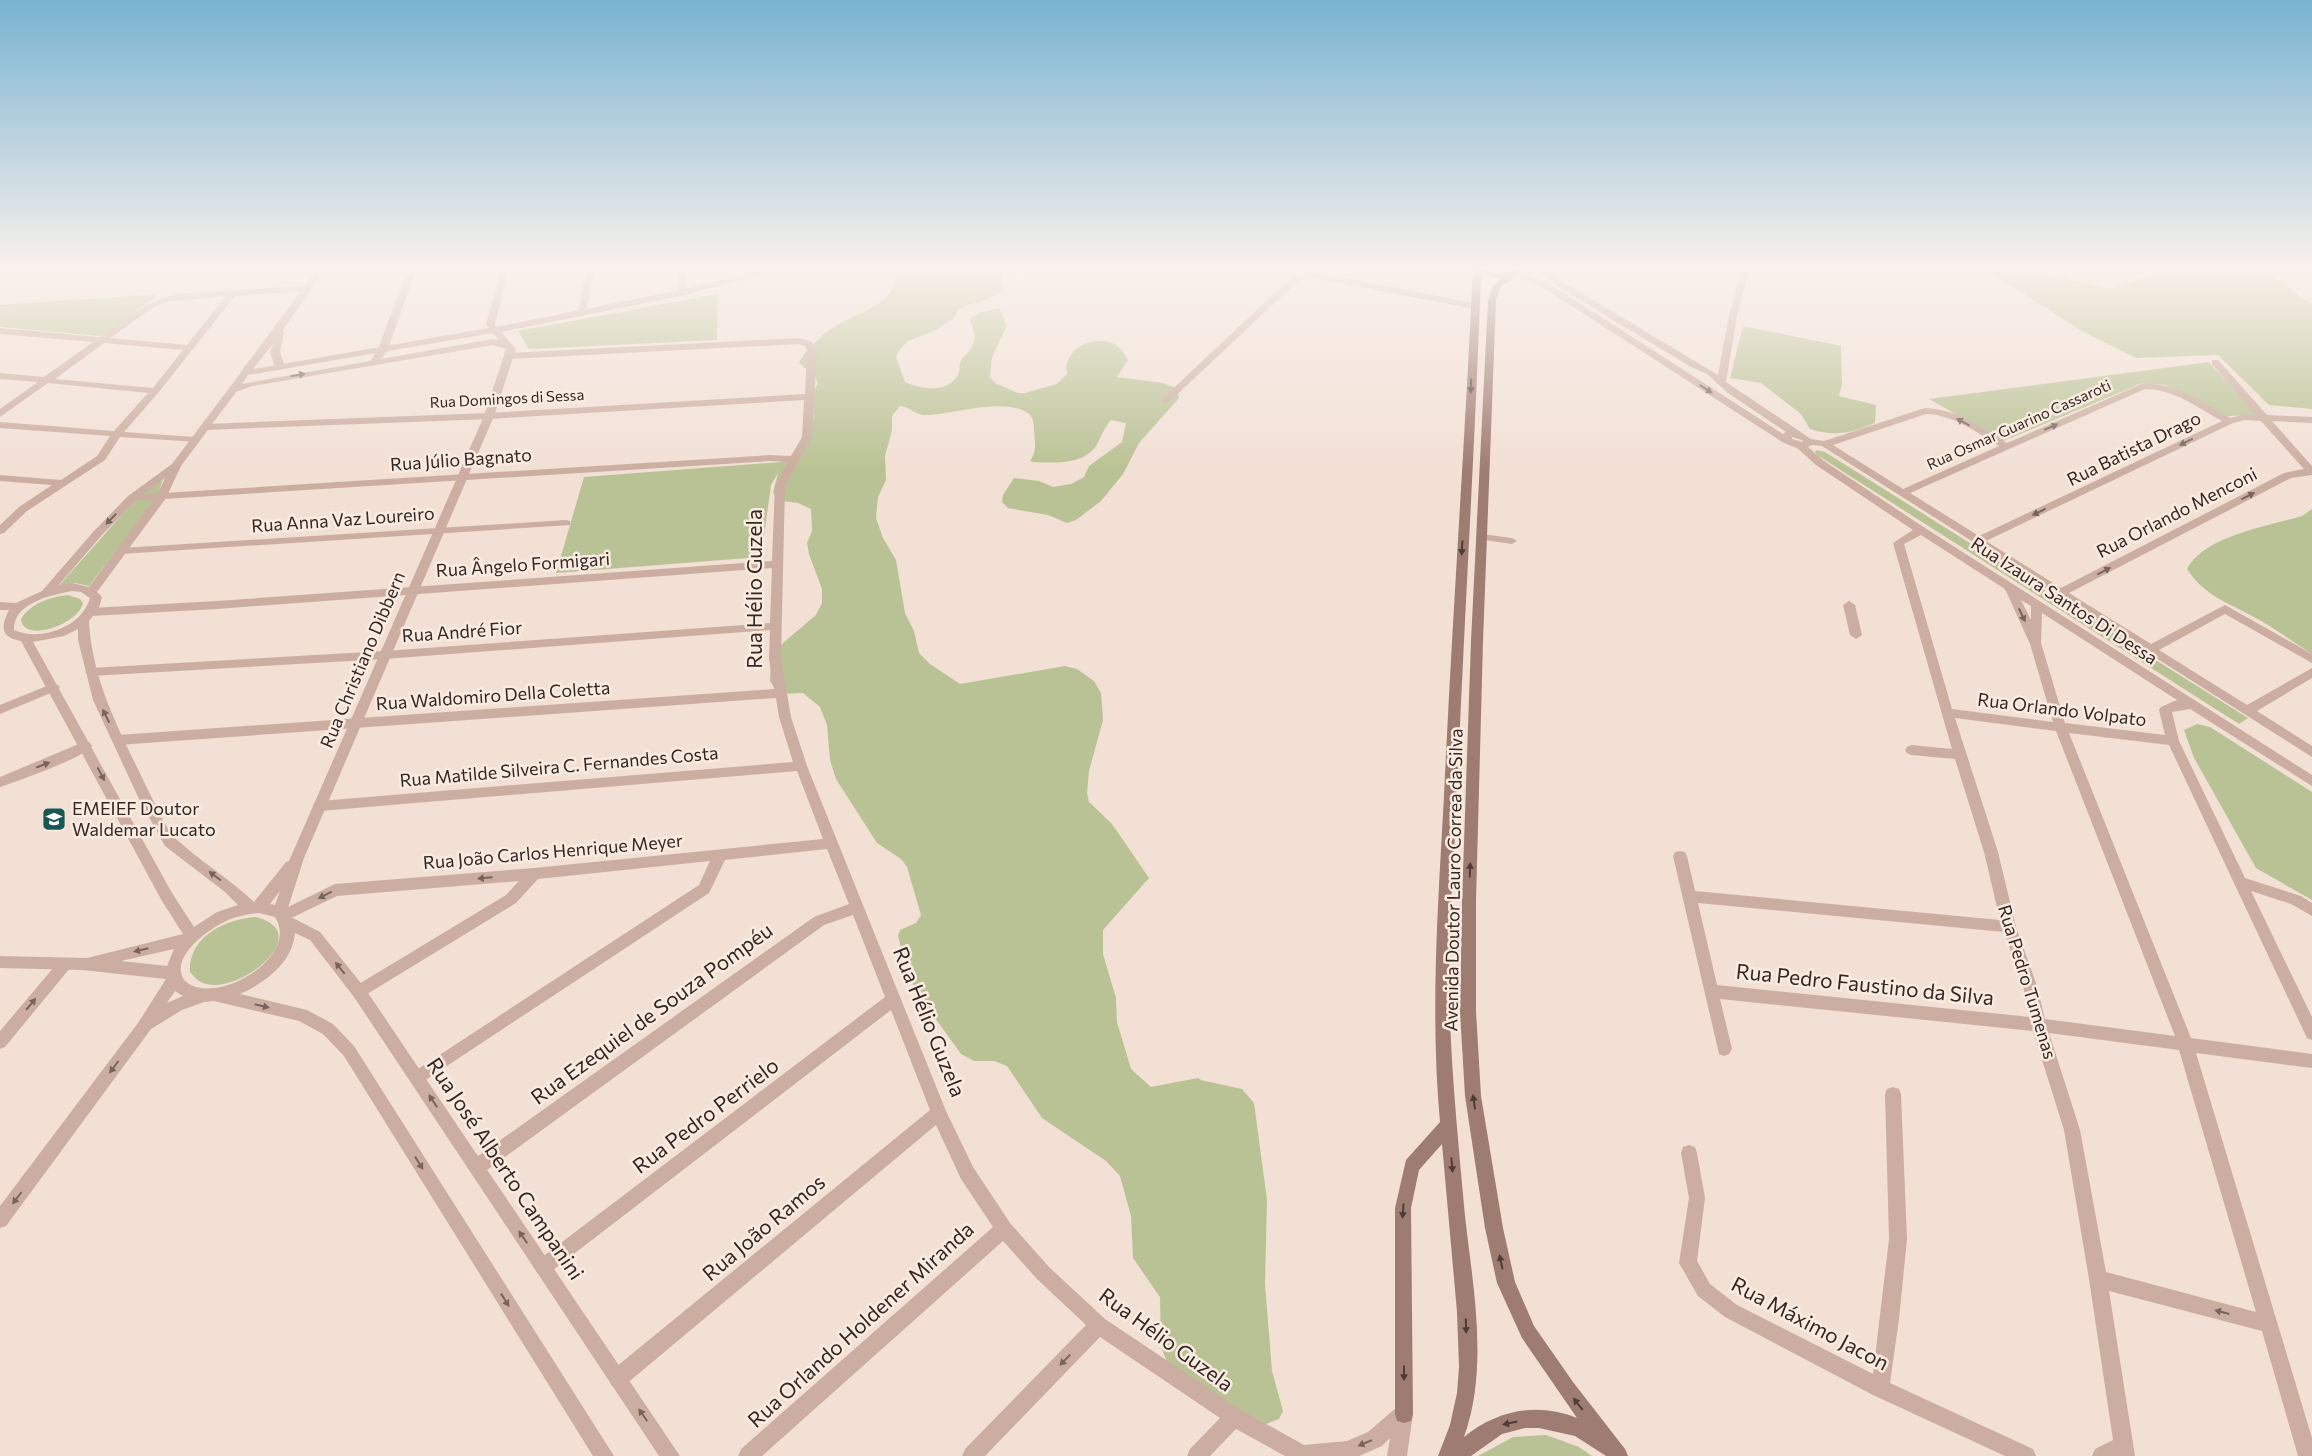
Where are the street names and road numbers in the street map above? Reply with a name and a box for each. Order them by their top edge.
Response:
street label: Rua Osmar Guarino Cassaroti [1924,375,2113,473]
street label: Rua Domingos di Sessa [429,385,585,411]
street label: Rua Batista Drago [2063,406,2204,490]
street label: Rua Júlio Bagnato [389,443,533,475]
street label: Rua Orlando Menconi [2093,462,2261,562]
street label: Rua Anna Vaz Loureiro [251,502,435,536]
street label: Rua Hélio Guzela [741,509,766,669]
street label: Rua Izaura Santos Di Dessa [1967,532,2162,669]
street label: Rua Ângelo Formigari [435,547,611,581]
street label: Rua Christiano Dibbern [315,568,409,751]
street label: Rua André Fior [401,616,523,646]
street label: Rua Waldomiro Della Coletta [375,676,611,714]
street label: Rua Orlando Volpato [1976,688,2148,730]
street label: Avenida Doutor Lauro Correa da Silva [1439,728,1467,1032]
street label: Rua Matilde Silveira C. Fernandes Costa [399,741,719,791]
street label: Rua João Carlos Henrique Meyer [422,829,684,873]
street label: Rua Pedro Tumenas [1994,902,2062,1061]
street label: Rua Ezequiel de Souza Pompéu [525,917,777,1109]
street label: Rua Hélio Guzela [889,943,972,1100]
street label: Rua Pedro Faustino da Silva [1735,958,1995,1010]
street label: Rua José Alberto Campanini [422,1052,590,1284]
street label: Rua Pedro Perrielo [627,1052,783,1178]
street label: Rua João Ramos [697,1168,829,1285]
street label: Rua Orlando Holdener Miranda [742,1216,978,1432]
street label: Rua Máximo Jacon [1728,1271,1894,1375]
street label: Rua Hélio Guzela [1095,1282,1239,1396]

